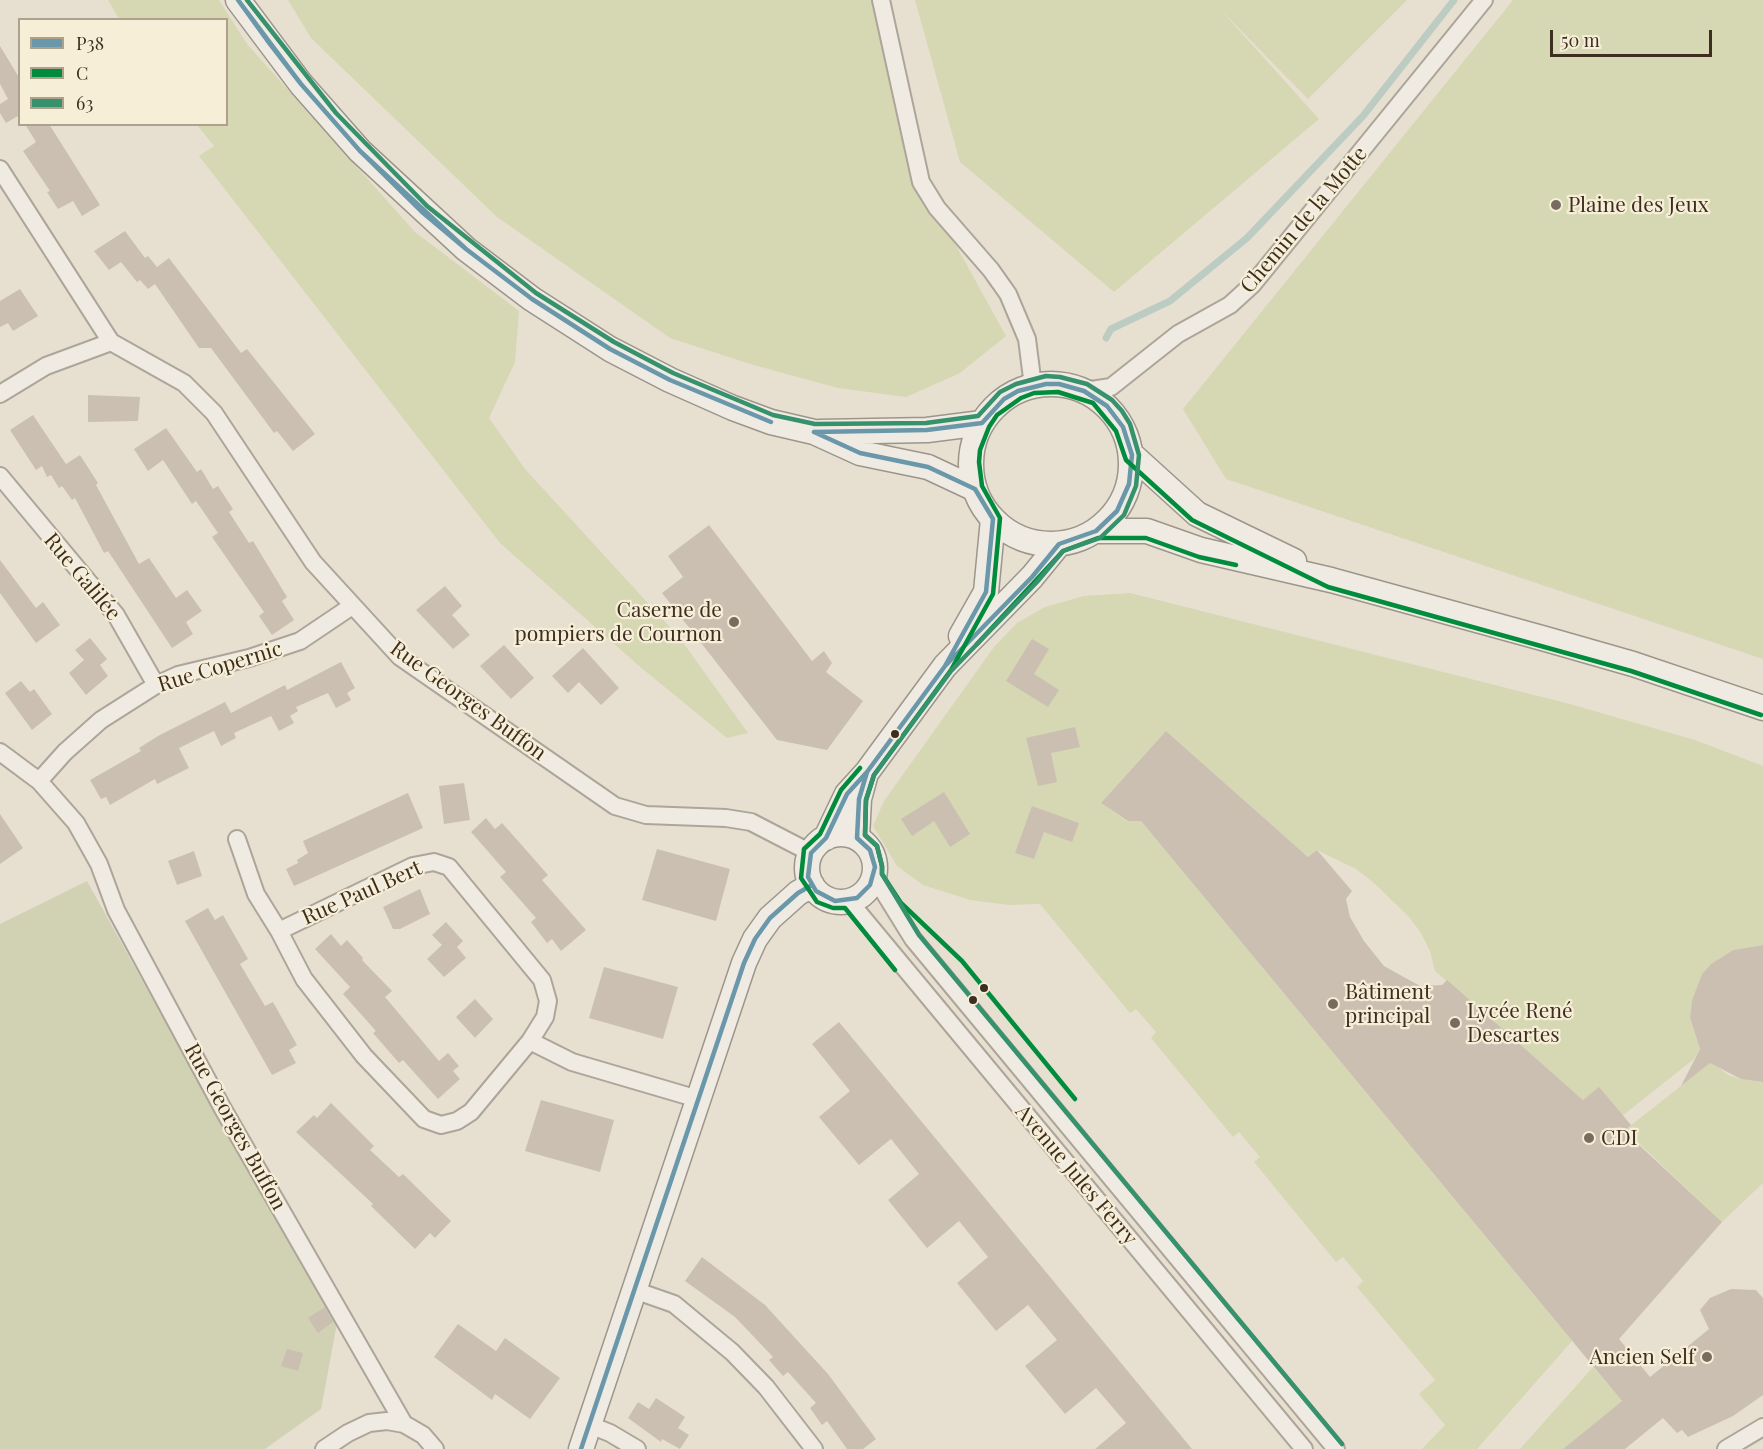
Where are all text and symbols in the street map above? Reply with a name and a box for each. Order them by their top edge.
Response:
legend [18,18,228,126]
scale bar [1553,18,1715,56]
text: 50 m [1561,28,1600,52]
text: P38 [76,31,104,55]
text: C [76,61,88,85]
text: 63 [76,91,93,115]
street label: Chemin de la Motte [1235,141,1373,299]
place label: Plaine des Jeux [1568,192,1709,218]
marker: Plaine des Jeux [1549,198,1563,212]
street label: Rue Galilée [38,528,126,626]
place label: Caserne de pompiers de Cournon [515,597,722,647]
marker: Caserne de pompiers de Cournon [727,615,741,629]
street label: Rue Copernic [155,636,285,698]
street label: Rue Georges Buffon [385,636,551,766]
unlabelled marker [889,728,901,740]
street label: Rue Paul Bert [298,855,426,931]
place label: Bâtiment principal [1345,979,1431,1029]
unlabelled marker [978,982,990,994]
unlabelled marker [967,994,979,1006]
marker: Bâtiment principal [1326,997,1340,1011]
place label: Lycée René Descartes [1467,998,1573,1048]
marker: Lycée René Descartes [1448,1016,1462,1030]
street label: Rue Georges Buffon [179,1039,291,1215]
street label: Avenue Jules Ferry [1010,1100,1142,1250]
place label: CDI [1601,1125,1638,1151]
marker: CDI [1582,1131,1596,1145]
place label: Ancien Self [1590,1344,1695,1370]
marker: Ancien Self [1700,1350,1714,1364]

